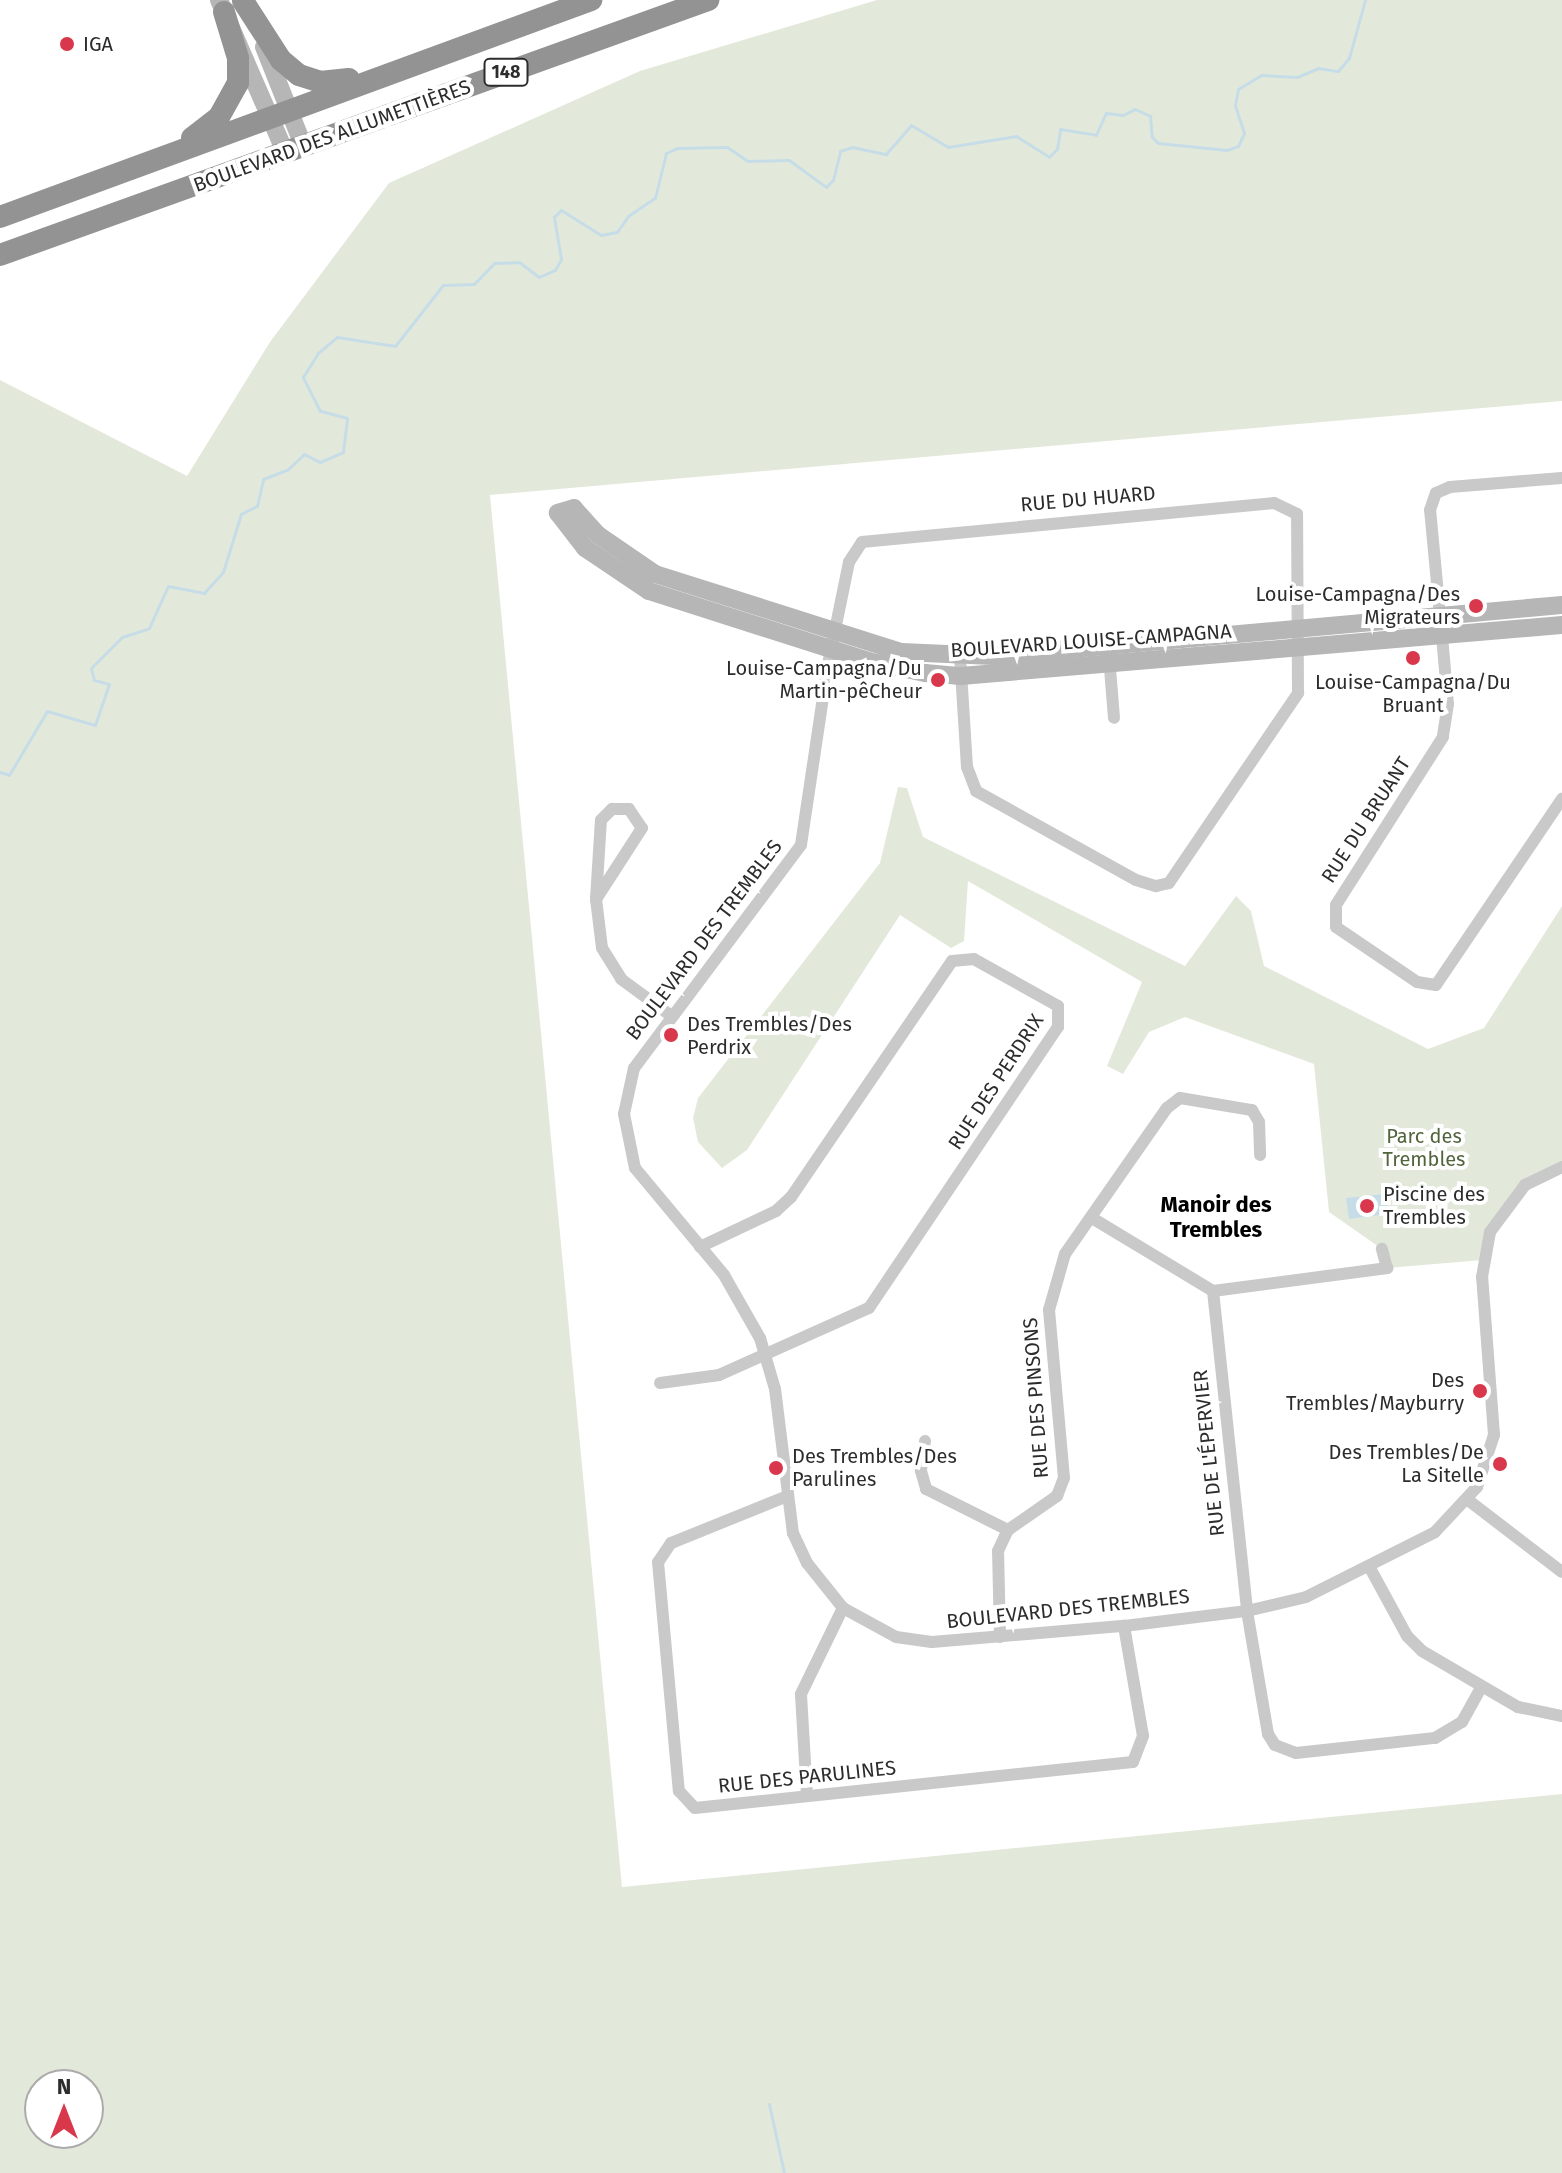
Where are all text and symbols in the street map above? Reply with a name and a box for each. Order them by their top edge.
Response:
place label: IGA [83,32,113,56]
marker: IGA [58,35,76,53]
road number: 148 [482,58,530,86]
street label: BOULEVARD DES ALLUMETTIÈRES [190,75,474,197]
street label: RUE DU HUARD [1019,481,1157,517]
place label: Louise-Campagna/Des Migrateurs [1255,582,1460,629]
marker: Louise-Campagna/Des Migrateurs [1467,597,1485,615]
street label: BOULEVARD LOUISE-CAMPAGNA [950,619,1232,663]
marker: Louise-Campagna/Du Bruant [1404,649,1422,667]
place label: Louise-Campagna/Du Martin-pêCheur [726,656,922,703]
place label: Louise-Campagna/Du Bruant [1315,670,1511,717]
marker: Louise-Campagna/Du Martin-pêCheur [929,671,947,689]
street label: RUE DU BRUANT [1316,753,1416,887]
street label: BOULEVARD DES TREMBLES [621,835,787,1045]
street label: RUE DES PERDRIX [943,1010,1049,1154]
place label: Des Trembles/Des Perdrix [687,1012,852,1059]
marker: Des Trembles/Des Perdrix [662,1026,680,1044]
park label: Parc des Trembles [1383,1124,1465,1171]
place label: Piscine des Trembles [1383,1182,1485,1229]
district label: Manoir des Trembles [1160,1191,1272,1242]
marker: Piscine des Trembles [1358,1197,1376,1215]
street label: RUE DES PINSONS [1018,1317,1054,1479]
place label: Des Trembles/Mayburry [1286,1368,1464,1415]
street label: RUE DE L'ÉPERVIER [1188,1369,1230,1537]
marker: Des Trembles/Mayburry [1471,1382,1489,1400]
place label: Des Trembles/De La Sitelle [1329,1440,1484,1487]
place label: Des Trembles/Des Parulines [792,1444,957,1491]
marker: Des Trembles/De La Sitelle [1491,1455,1509,1473]
marker: Des Trembles/Des Parulines [767,1459,785,1477]
street label: BOULEVARD DES TREMBLES [945,1584,1191,1634]
street label: RUE DES PARULINES [717,1756,897,1798]
north arrow [24,2069,104,2149]
text: N [57,2073,71,2100]

